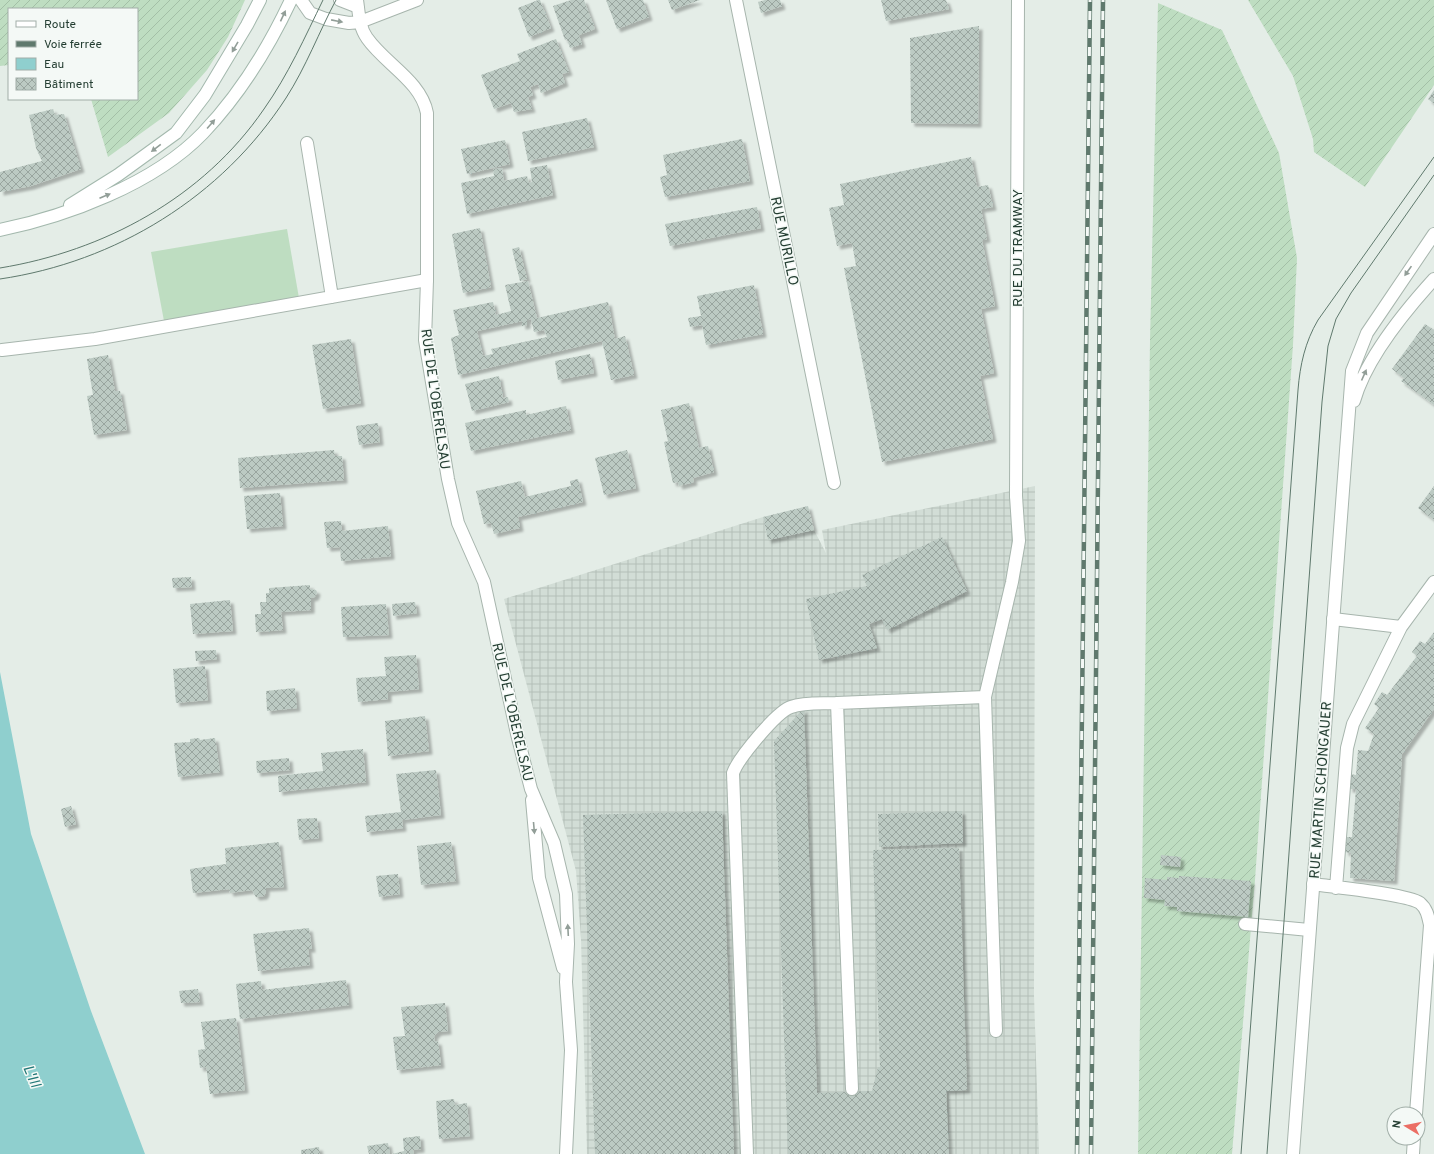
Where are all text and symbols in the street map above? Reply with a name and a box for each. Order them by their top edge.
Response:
legend [8,8,138,100]
one-way arrow [280,10,287,22]
text: Route [44,17,76,33]
one-way arrow [331,18,343,24]
text: Voie ferrée [44,37,102,53]
one-way arrow [232,41,239,53]
text: Eau [44,57,64,73]
text: Bâtiment [44,77,94,93]
one-way arrow [207,118,216,129]
one-way arrow [150,144,161,152]
street label: RUE DU TRAMWAY [1010,189,1027,307]
one-way arrow [99,193,111,200]
street label: RUE MURILLO [766,195,801,287]
one-way arrow [1404,265,1412,276]
street label: RUE DE L'OBERELSAU [416,328,453,471]
one-way arrow [1360,369,1367,381]
street label: RUE DE L'OBERELSAU [487,641,536,783]
street label: RUE MARTIN SCHONGAUER [1307,701,1336,879]
one-way arrow [531,822,538,834]
one-way arrow [564,924,571,936]
water label: L'Ill [17,1062,44,1092]
north arrow [1386,1106,1426,1146]
text: N [1390,1119,1405,1130]

